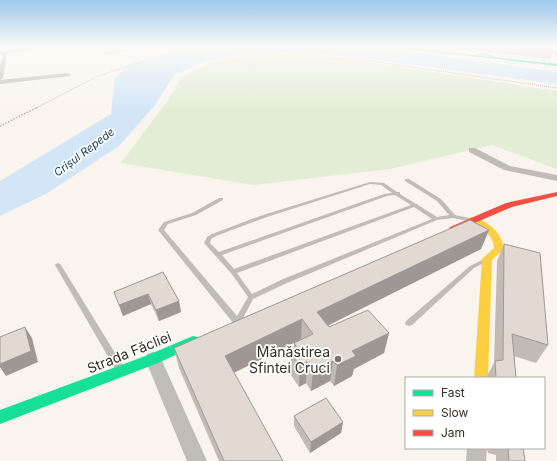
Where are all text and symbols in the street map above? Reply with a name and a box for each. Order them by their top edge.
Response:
water label: Crișul Repede [51,125,117,179]
street label: Strada Făcliei [84,327,174,377]
place label: Mănăstirea Sfintei Cruci [249,343,330,376]
marker: Mănăstirea Sfintei Cruci [333,354,343,364]
legend [405,377,545,449]
text: Fast [441,385,465,400]
text: Slow [441,405,469,420]
text: Jam [441,425,465,440]

